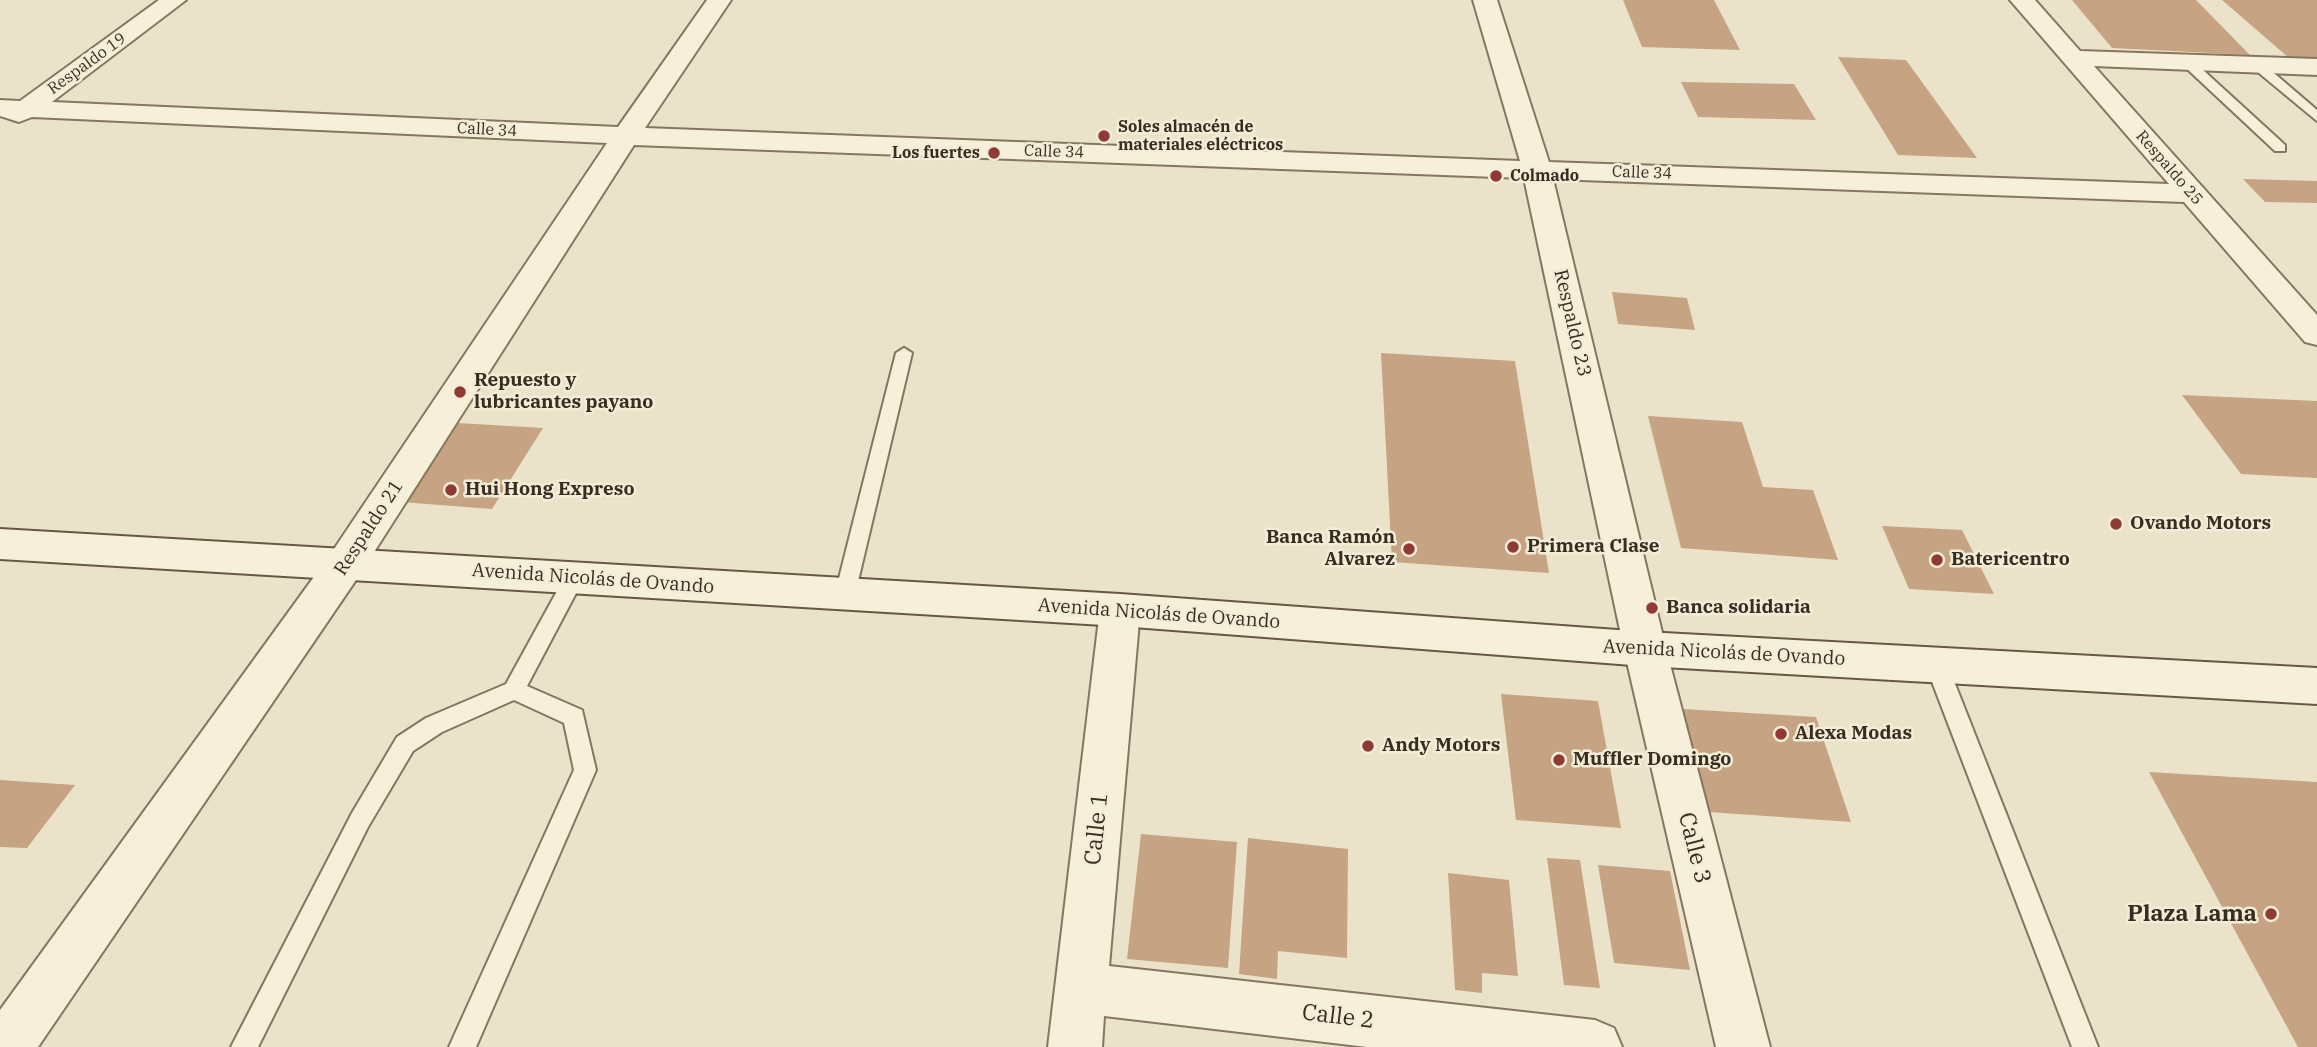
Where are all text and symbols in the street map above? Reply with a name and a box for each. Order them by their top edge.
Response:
street label: Respaldo 19 [44,29,130,99]
place label: Soles almacén de materiales eléctricos [1118,117,1283,155]
street label: Calle 34 [457,119,517,141]
street label: Respaldo 25 [2132,127,2206,209]
marker: Soles almacén de materiales eléctricos [1096,128,1112,144]
street label: Calle 34 [1024,141,1084,163]
place label: Los fuertes [892,143,980,163]
marker: Los fuertes [986,145,1002,161]
street label: Calle 34 [1612,162,1672,184]
place label: Colmado [1510,166,1579,186]
marker: Colmado [1488,168,1504,184]
street label: Respaldo 23 [1549,267,1595,379]
place label: Repuesto y lubricantes payano [474,370,653,414]
marker: Repuesto y lubricantes payano [452,384,468,400]
street label: Respaldo 21 [330,476,408,580]
place label: Hui Hong Expreso [465,479,635,501]
marker: Hui Hong Expreso [443,482,459,498]
place label: Ovando Motors [2130,513,2271,535]
marker: Ovando Motors [2108,516,2124,532]
place label: Banca Ramón Alvarez [1266,527,1395,571]
place label: Primera Clase [1527,536,1659,558]
marker: Primera Clase [1505,539,1521,555]
marker: Banca Ramón Alvarez [1401,541,1417,557]
place label: Batericentro [1951,549,2070,571]
marker: Batericentro [1929,552,1945,568]
street label: Avenida Nicolás de Ovando [471,559,715,599]
street label: Avenida Nicolás de Ovando [1037,594,1281,634]
place label: Banca solidaria [1666,597,1811,619]
marker: Banca solidaria [1644,600,1660,616]
street label: Avenida Nicolás de Ovando [1602,635,1846,671]
place label: Alexa Modas [1795,723,1912,745]
marker: Alexa Modas [1773,726,1789,742]
place label: Andy Motors [1382,735,1500,757]
marker: Andy Motors [1360,738,1376,754]
place label: Muffler Domingo [1573,749,1731,771]
marker: Muffler Domingo [1551,752,1567,768]
street label: Calle 1 [1079,791,1115,867]
street label: Calle 3 [1672,809,1716,887]
place label: Plaza Lama [2127,900,2257,928]
marker: Plaza Lama [2263,906,2279,922]
street label: Calle 2 [1300,999,1376,1035]

